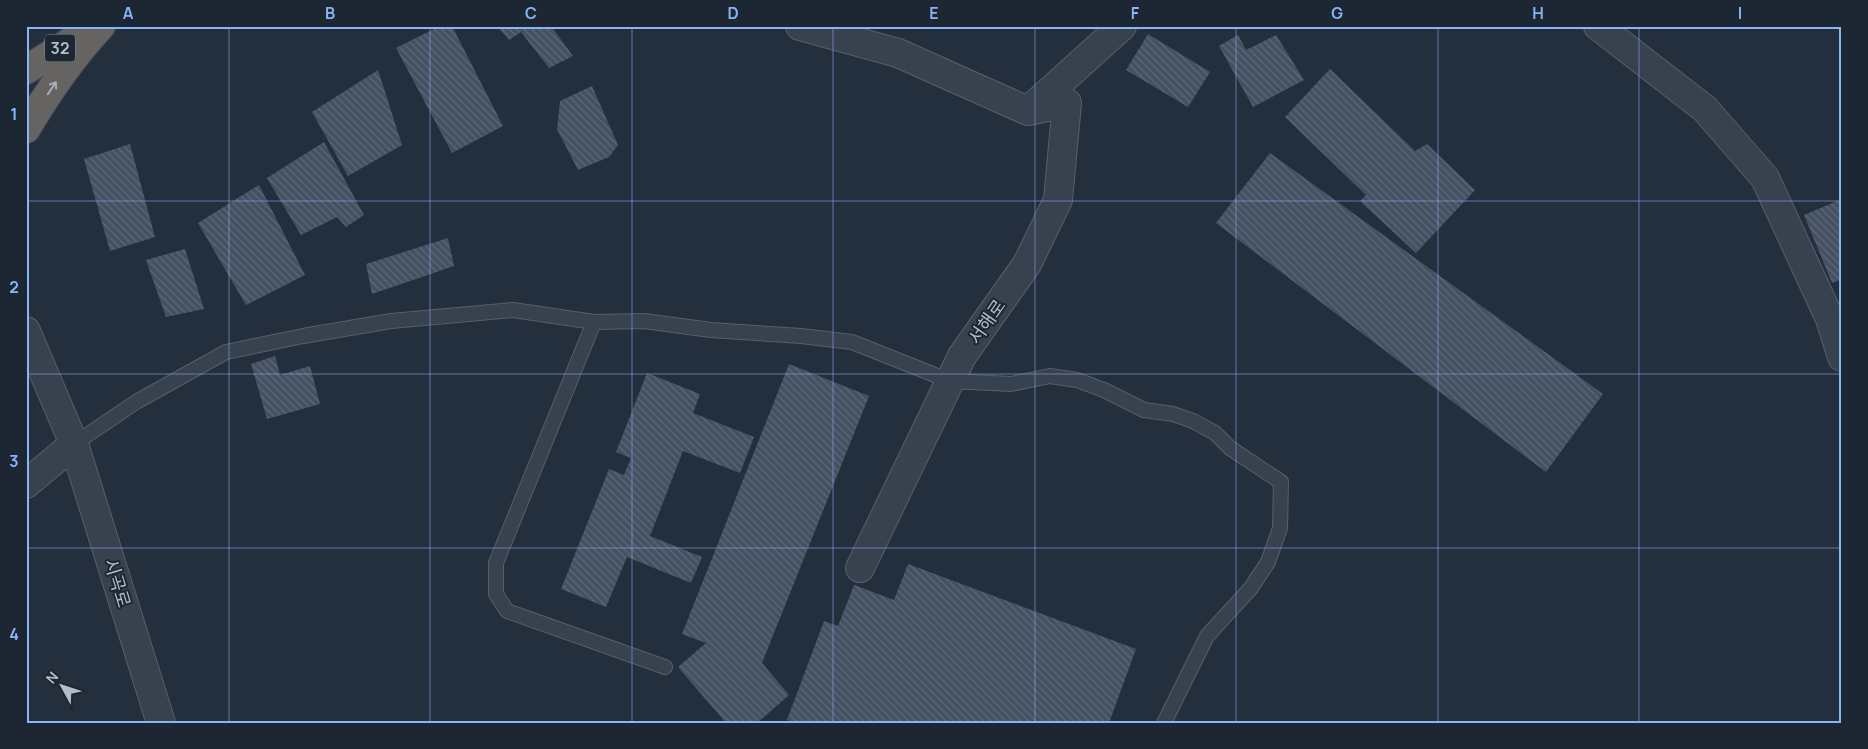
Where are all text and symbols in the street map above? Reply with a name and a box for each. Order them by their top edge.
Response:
text: A [123,2,134,24]
text: B [325,2,335,24]
text: C [525,2,537,24]
text: D [727,2,739,24]
text: E [929,2,939,24]
text: F [1131,2,1140,24]
text: G [1331,2,1343,24]
text: H [1532,2,1544,24]
text: I [1738,2,1742,24]
road number: 32 [45,34,75,62]
one-way arrow [47,81,57,95]
text: 1 [10,103,18,125]
text: 2 [9,276,19,298]
street label: 서해로 [962,294,1010,349]
text: 3 [9,450,19,472]
street label: 시곡로 [99,555,137,610]
text: 4 [9,623,19,645]
north arrow [38,662,88,712]
text: N [41,667,62,687]

